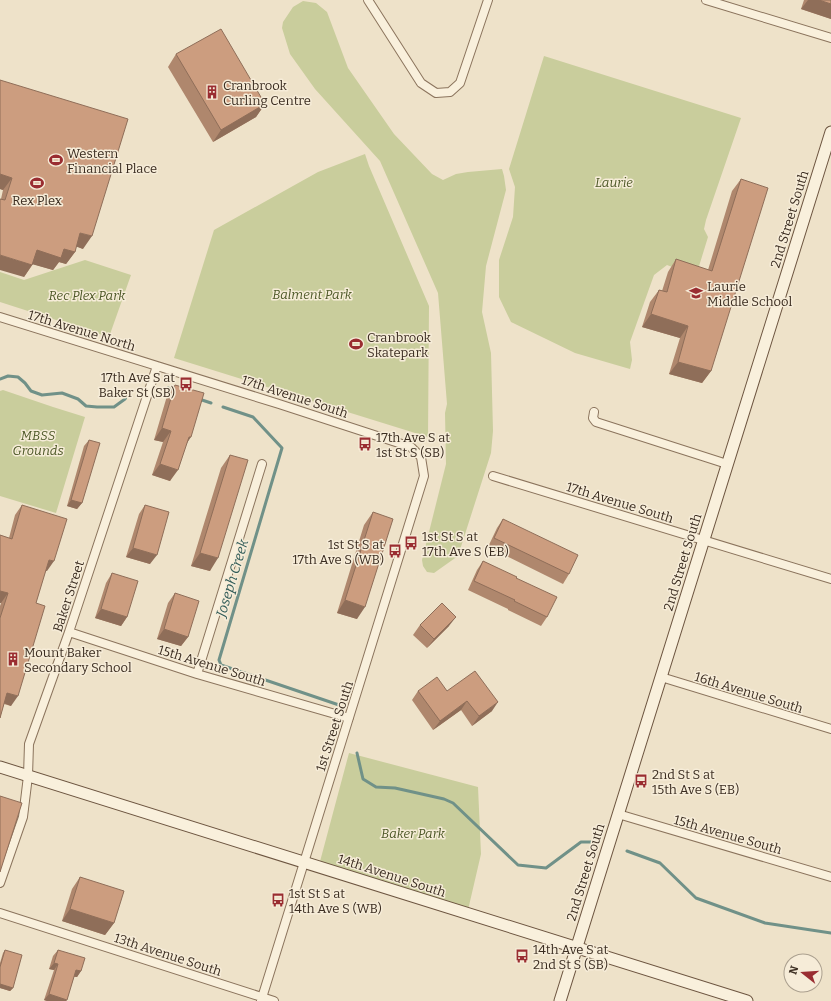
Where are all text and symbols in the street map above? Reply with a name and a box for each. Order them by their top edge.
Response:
place label: Cranbrook Curling Centre [223,78,311,108]
building icon: Cranbrook Curling Centre [204,84,220,100]
place label: Western Financial Place [67,146,157,176]
sports icon: Western Financial Place [48,152,64,168]
street label: 2nd Street South [768,169,811,270]
sports icon: Rex Plex [29,175,45,191]
park label: Laurie [595,175,633,190]
place label: Rex Plex [12,193,62,208]
place label: Laurie Middle School [707,279,792,309]
school or university icon: Laurie Middle School [688,285,704,301]
park label: Balment Park [272,287,353,302]
park label: Rec Plex Park [49,288,126,303]
street label: 17th Avenue North [26,307,137,354]
place label: Cranbrook Skatepark [367,330,432,360]
sports icon: Cranbrook Skatepark [348,336,364,352]
place label: 17th Ave S at Baker St (SB) [98,370,175,400]
street label: 17th Avenue South [240,372,350,421]
bus stop icon: 17th Ave S at Baker St (SB) [178,376,194,392]
park label: MBSS Grounds [12,428,64,458]
place label: 17th Ave S at 1st St S (SB) [376,430,450,460]
bus stop icon: 17th Ave S at 1st St S (SB) [357,436,373,452]
street label: 17th Avenue South [565,479,675,526]
street label: 2nd Street South [661,512,704,613]
place label: 1st St S at 17th Ave S (EB) [422,529,509,559]
bus stop icon: 1st St S at 17th Ave S (EB) [403,535,419,551]
water label: Joseph Creek [212,537,253,621]
place label: 1st St S at 17th Ave S (WB) [292,537,384,567]
bus stop icon: 1st St S at 17th Ave S (WB) [387,543,403,559]
street label: Baker Street [50,558,87,634]
street label: 15th Avenue South [156,642,267,689]
place label: Mount Baker Secondary School [24,645,132,675]
building icon: Mount Baker Secondary School [5,651,21,667]
street label: 16th Avenue South [693,669,805,716]
street label: 1st Street South [313,679,356,773]
place label: 2nd St S at 15th Ave S (EB) [652,767,739,797]
bus stop icon: 2nd St S at 15th Ave S (EB) [633,773,649,789]
street label: 15th Avenue South [672,812,784,857]
street label: 2nd Street South [564,822,607,923]
park label: Baker Park [381,826,446,841]
street label: 14th Avenue South [336,851,448,900]
place label: 1st St S at 14th Ave S (WB) [289,886,382,916]
bus stop icon: 1st St S at 14th Ave S (WB) [270,892,286,908]
street label: 13th Avenue South [112,930,223,979]
place label: 14th Ave S at 2nd St S (SB) [533,942,609,972]
bus stop icon: 14th Ave S at 2nd St S (SB) [514,948,530,964]
north arrow [783,953,823,993]
text: N [786,964,802,976]

